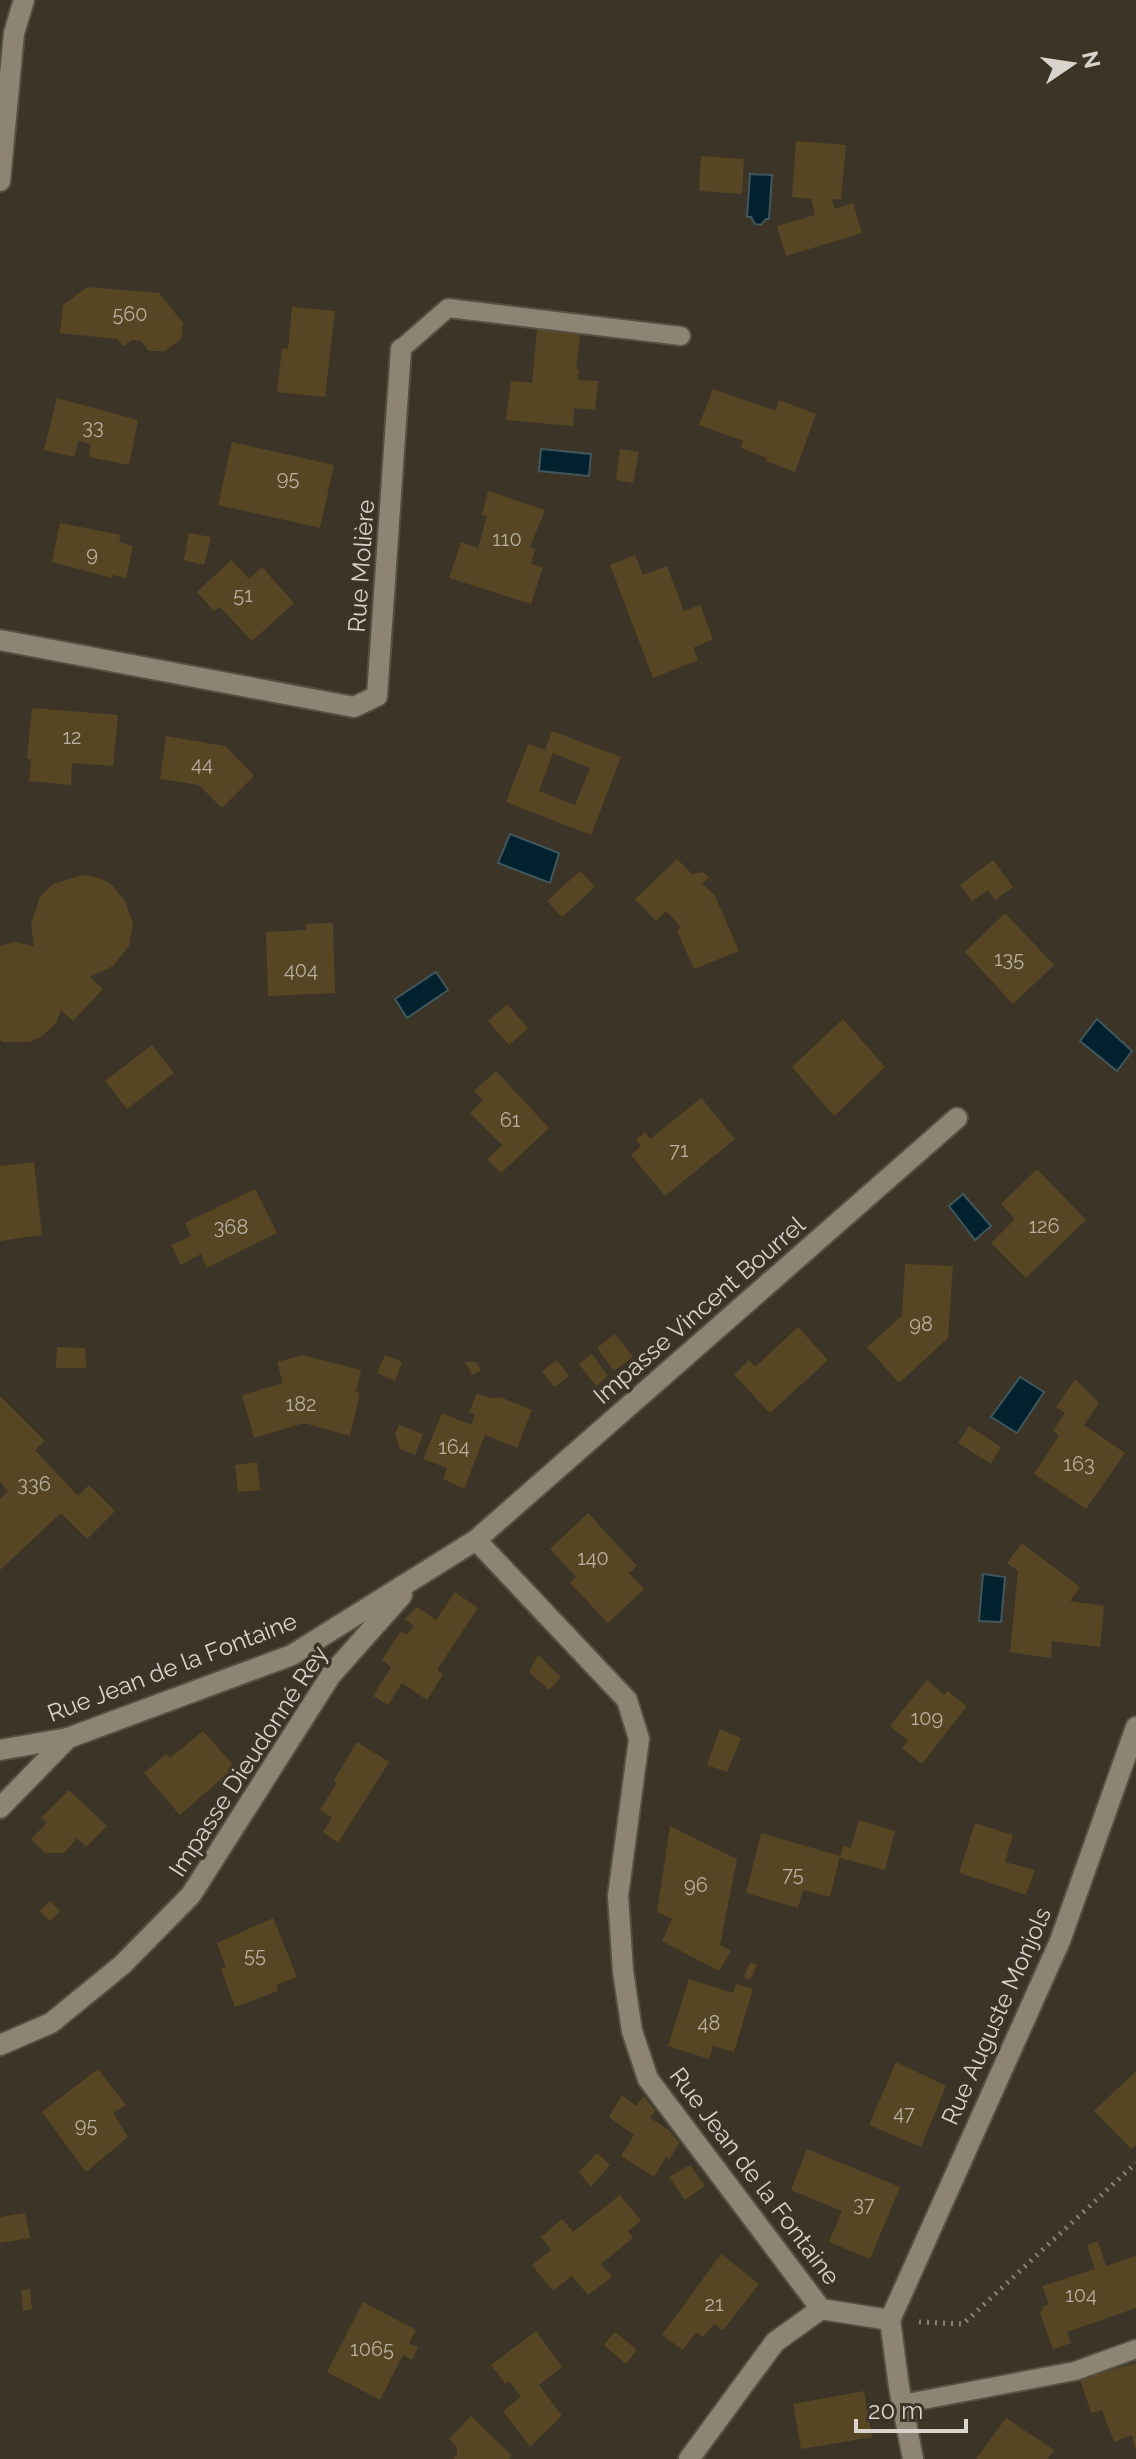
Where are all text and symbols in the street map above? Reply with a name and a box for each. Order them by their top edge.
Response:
north arrow [1032,24,1112,104]
text: N [1077,48,1106,71]
house number: 560 [112,302,148,326]
house number: 33 [82,415,104,439]
house number: 95 [277,466,299,490]
street label: Rue Molière [342,499,380,633]
house number: 110 [492,527,522,551]
house number: 9 [86,542,98,566]
house number: 51 [233,583,253,607]
house number: 12 [63,725,81,749]
house number: 44 [191,752,213,776]
house number: 135 [994,947,1024,971]
house number: 404 [284,958,318,982]
house number: 61 [500,1108,521,1132]
house number: 71 [669,1138,689,1162]
street label: Impasse Vincent Bourrel [587,1210,811,1410]
house number: 126 [1028,1214,1060,1238]
house number: 368 [214,1215,248,1239]
house number: 98 [909,1312,933,1336]
house number: 182 [286,1392,316,1416]
house number: 164 [438,1435,470,1459]
house number: 163 [1063,1452,1095,1476]
house number: 336 [17,1472,51,1496]
house number: 140 [577,1546,609,1570]
street label: Rue Jean de la Fontaine [43,1606,301,1728]
street label: Impasse Dieudonné Rey [162,1640,334,1882]
house number: 109 [911,1706,943,1730]
house number: 75 [782,1862,804,1886]
house number: 96 [684,1873,708,1897]
street label: Rue Auguste Monjols [935,1903,1057,2129]
house number: 55 [244,1943,266,1967]
house number: 48 [698,2011,720,2035]
street label: Rue Jean de la Fontaine [664,2062,846,2290]
house number: 47 [893,2101,915,2125]
house number: 95 [75,2113,97,2137]
house number: 37 [853,2192,875,2216]
house number: 104 [1065,2283,1097,2307]
house number: 21 [705,2292,724,2316]
house number: 1065 [350,2337,394,2361]
scale bar [856,2383,966,2433]
text: 20 m [868,2396,923,2425]

